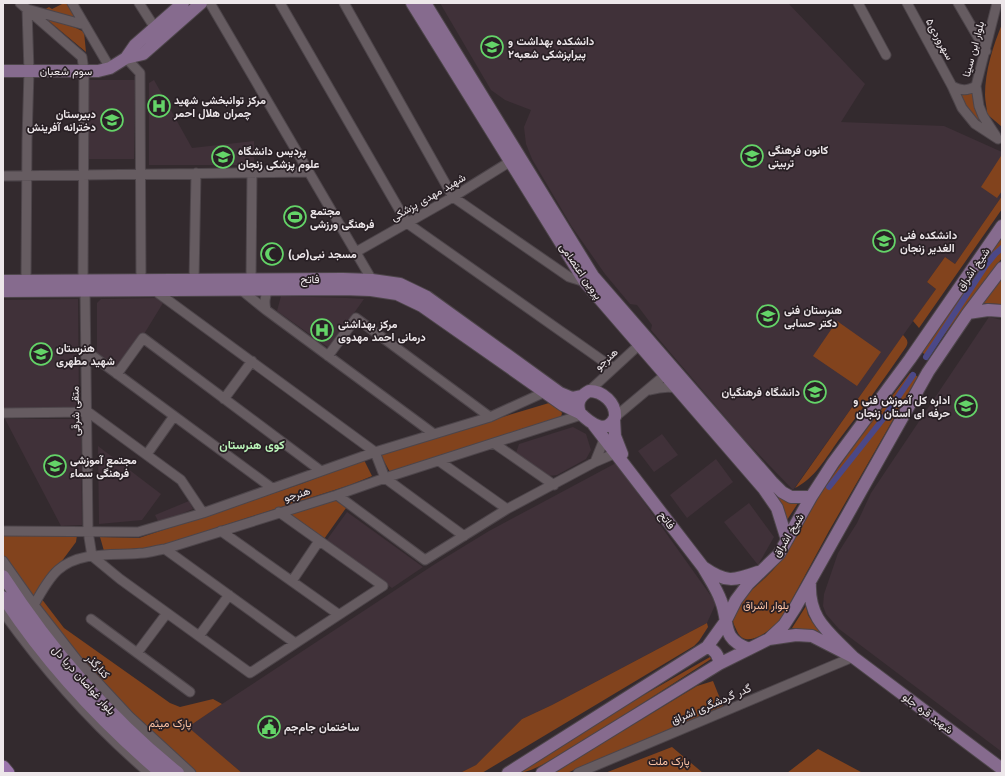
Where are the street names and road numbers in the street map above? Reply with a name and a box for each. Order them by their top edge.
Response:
street label: سهروردی۵ [922,15,958,63]
street label: بلوار ابن سینا [958,19,988,79]
street label: سوم شعبان [40,63,93,79]
street label: شهید مهدی پزشکی [388,169,469,225]
street label: پروین اعتصامی [556,240,606,303]
street label: شیخ اشراق [952,244,994,294]
street label: فاتح [301,271,319,287]
street label: هنرجو [591,344,622,374]
street label: متقی شرقی [67,386,83,436]
street label: هنرجو [282,482,313,506]
street label: فاتح [655,508,679,532]
street label: شیخ اشراق [768,510,808,560]
street label: بلوار غواصان دریا دل [49,642,119,718]
street label: کنارگذر [82,649,114,682]
street label: گدر گردشگری اشراق [668,680,754,728]
street label: شهید قره جلو [899,689,957,738]

